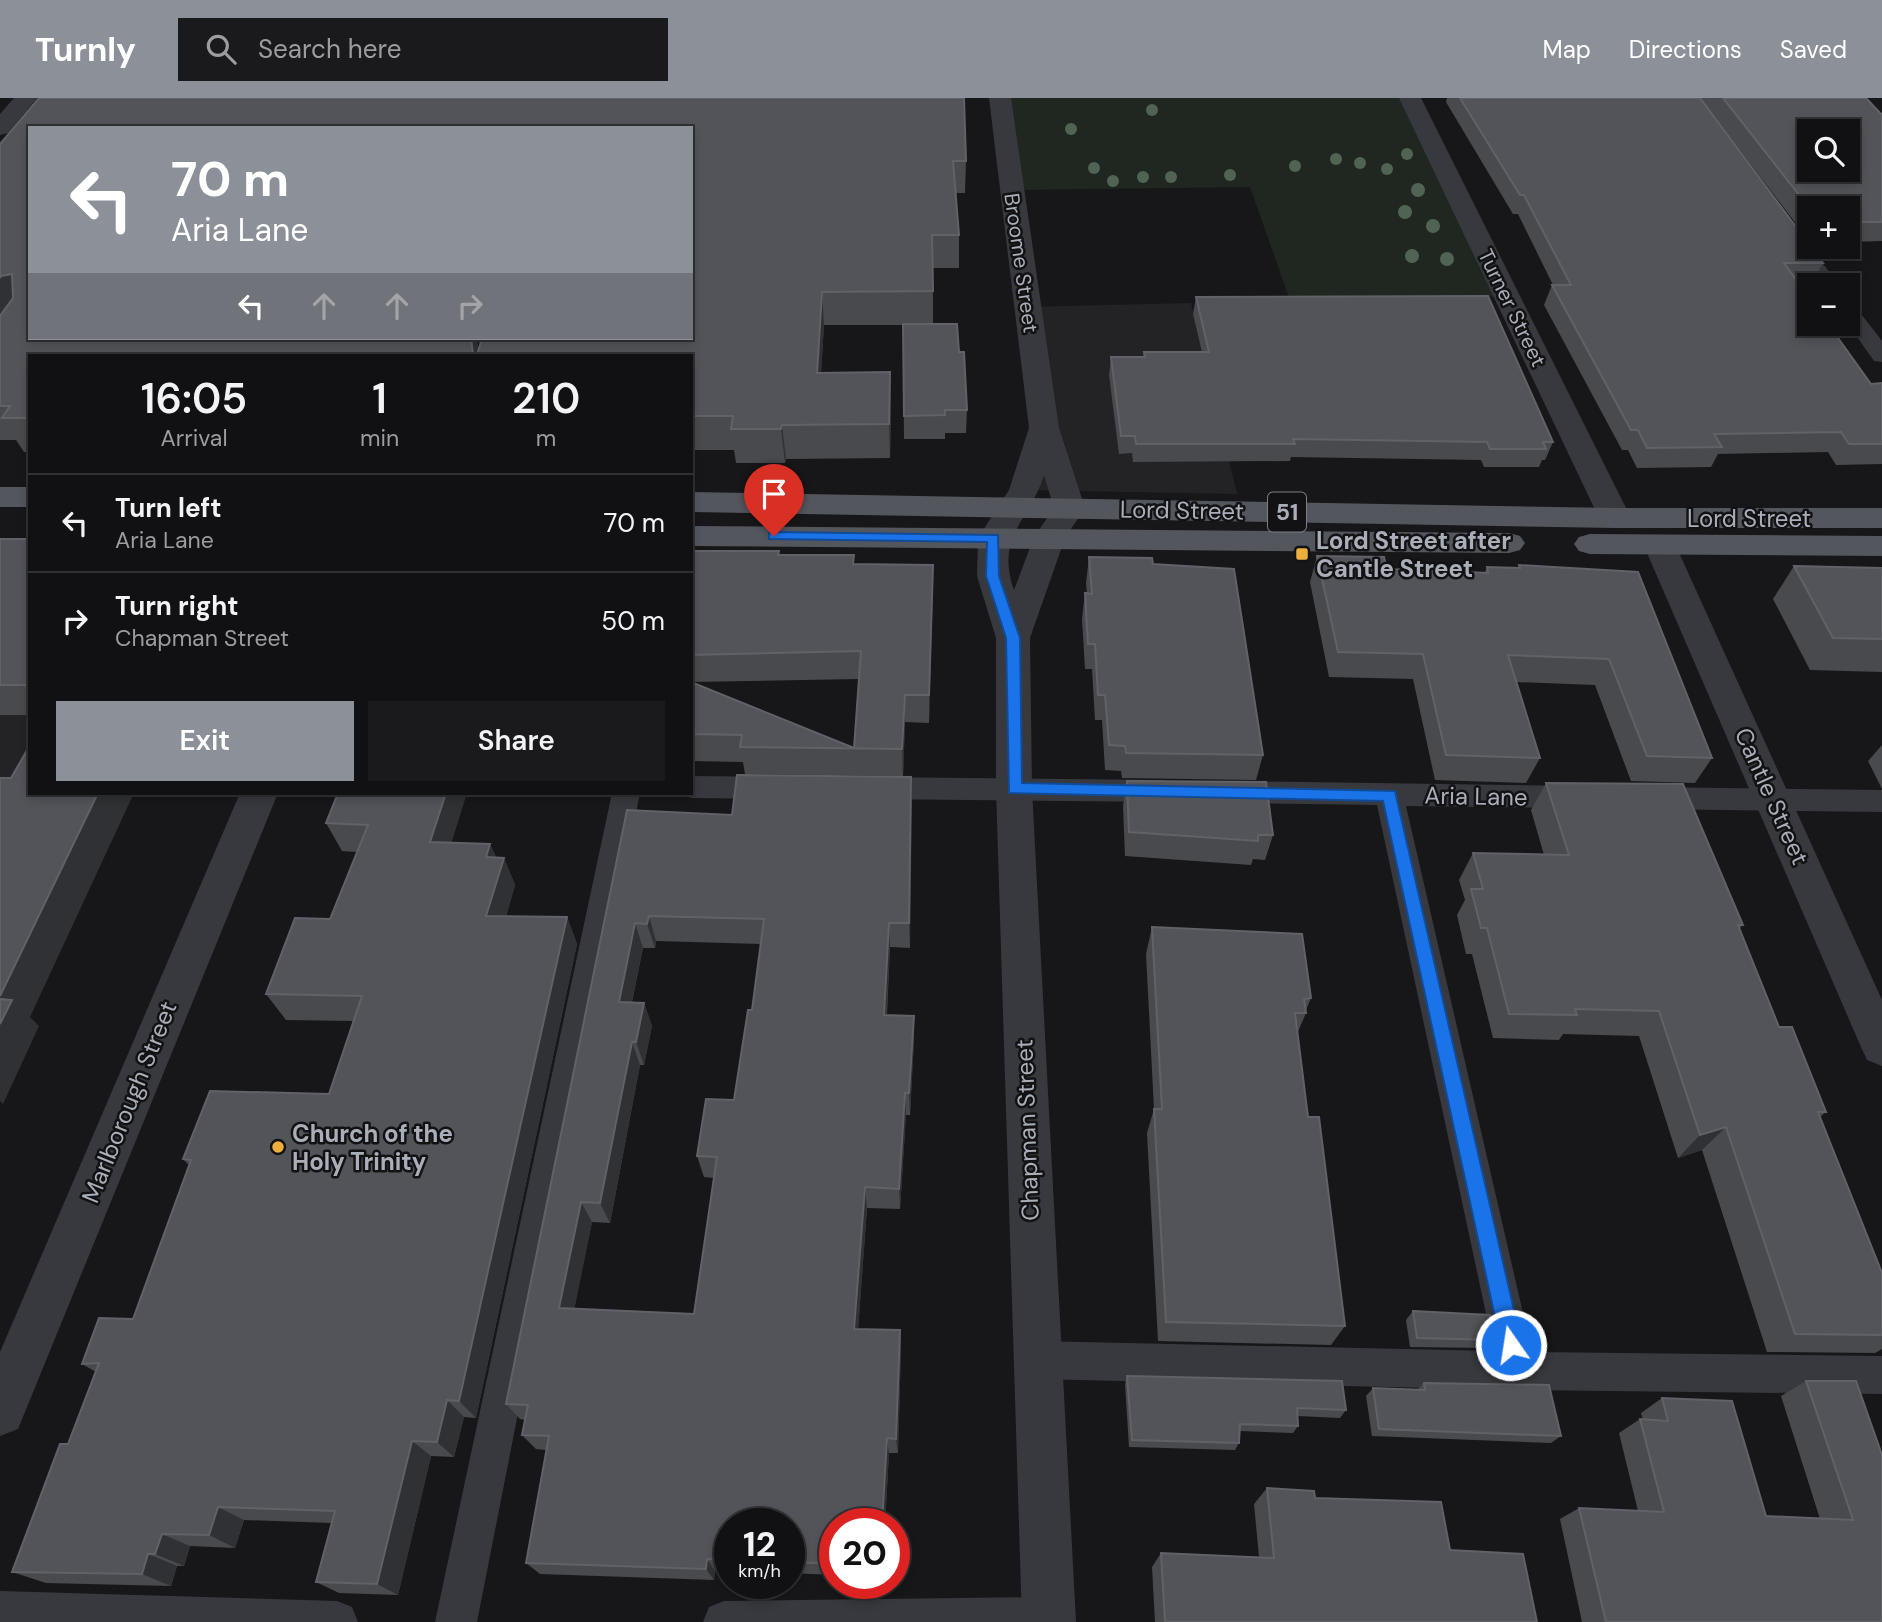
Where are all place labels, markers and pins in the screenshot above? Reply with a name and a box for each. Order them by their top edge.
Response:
pin [744,464,804,536]
place label: Lord Street after Cantle Street [1316,525,1511,584]
marker: Lord Street after Cantle Street [1294,546,1310,562]
place label: Church of the Holy Trinity [292,1118,453,1177]
marker: Church of the Holy Trinity [270,1139,286,1155]

